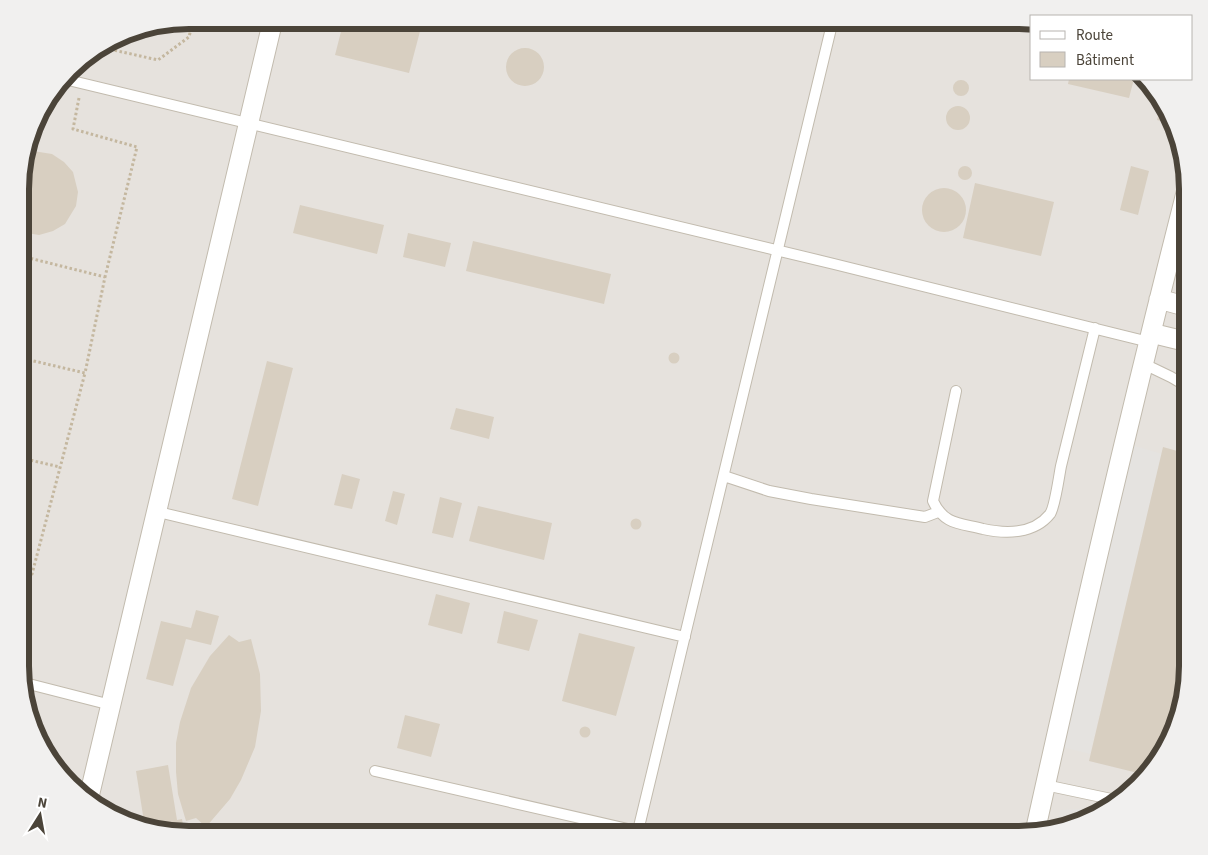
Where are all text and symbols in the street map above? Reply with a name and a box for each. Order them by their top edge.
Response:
legend [1030,15,1193,80]
text: Route [1076,25,1113,46]
text: Bâtiment [1076,50,1134,71]
north arrow [15,790,65,840]
text: N [36,793,49,814]

